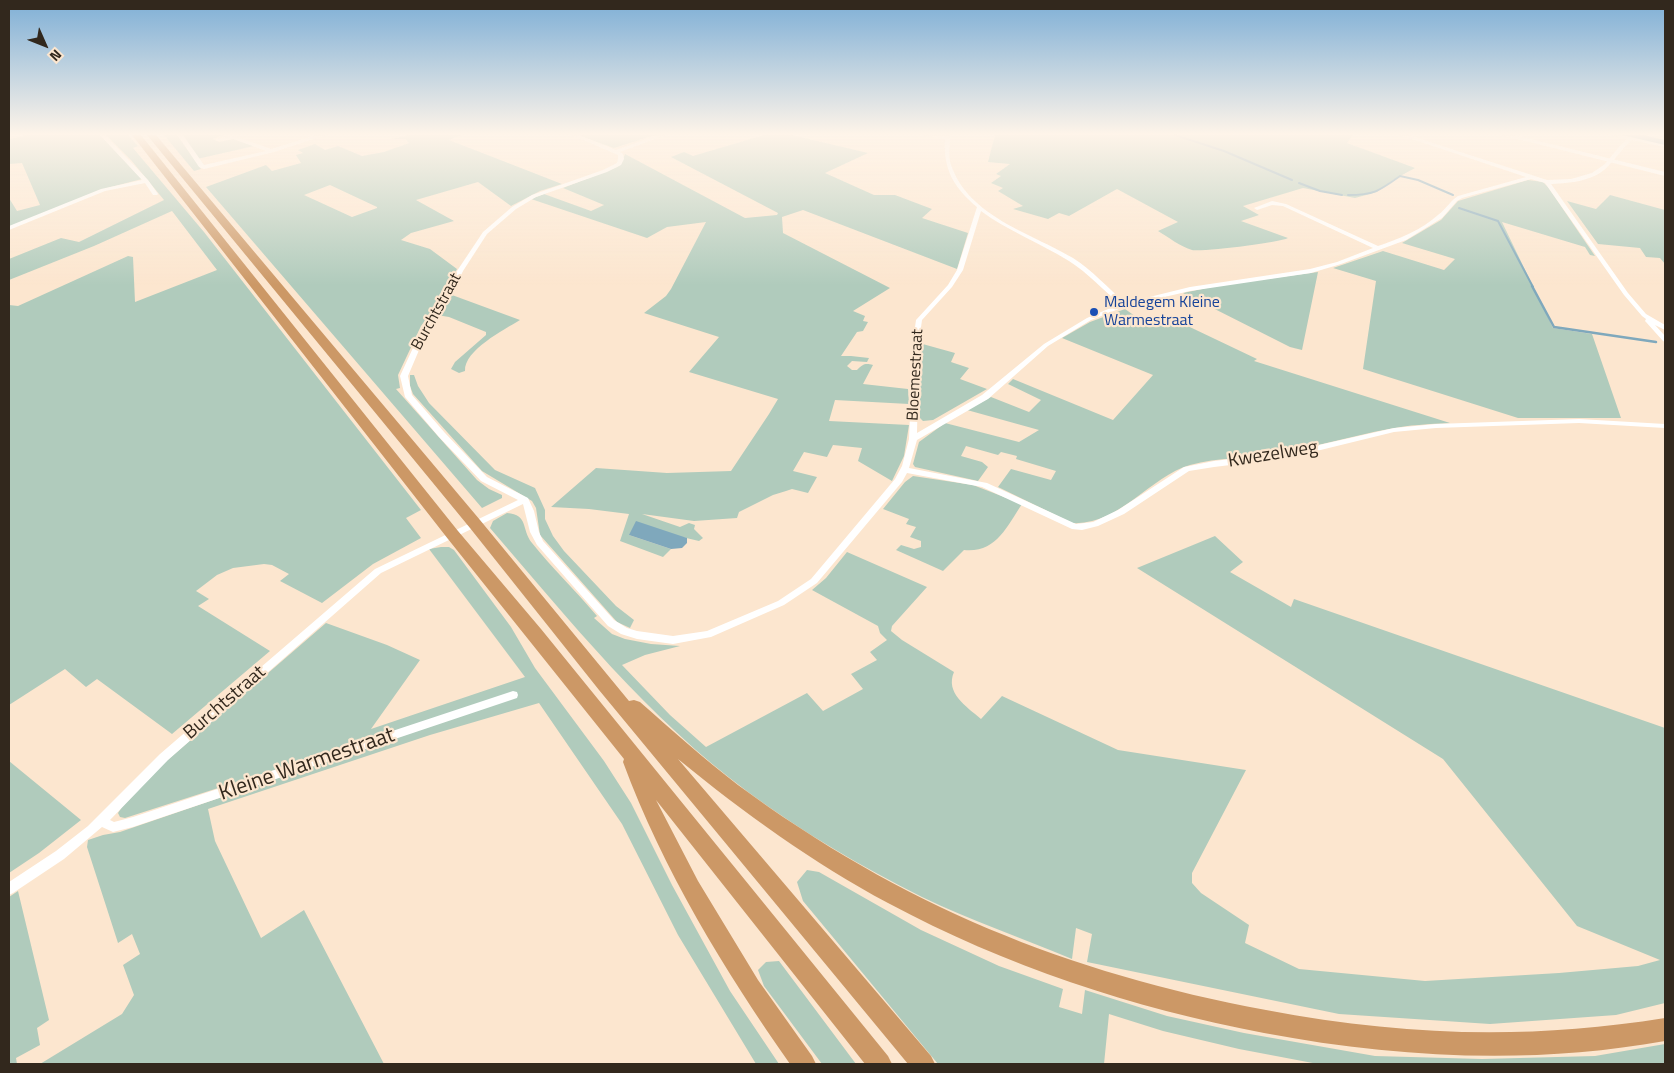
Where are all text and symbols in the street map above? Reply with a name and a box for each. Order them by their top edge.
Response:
north arrow [20,20,70,70]
text: N [45,45,67,67]
street label: Burchtstraat [408,270,466,354]
place label: Maldegem Kleine Warmestraat [1104,293,1220,331]
marker: Maldegem Kleine Warmestraat [1088,306,1100,318]
street label: Bloemestraat [904,329,928,421]
street label: Kwezelweg [1226,437,1320,473]
street label: Burchtstraat [179,661,271,745]
street label: Kleine Warmestraat [216,723,398,807]

